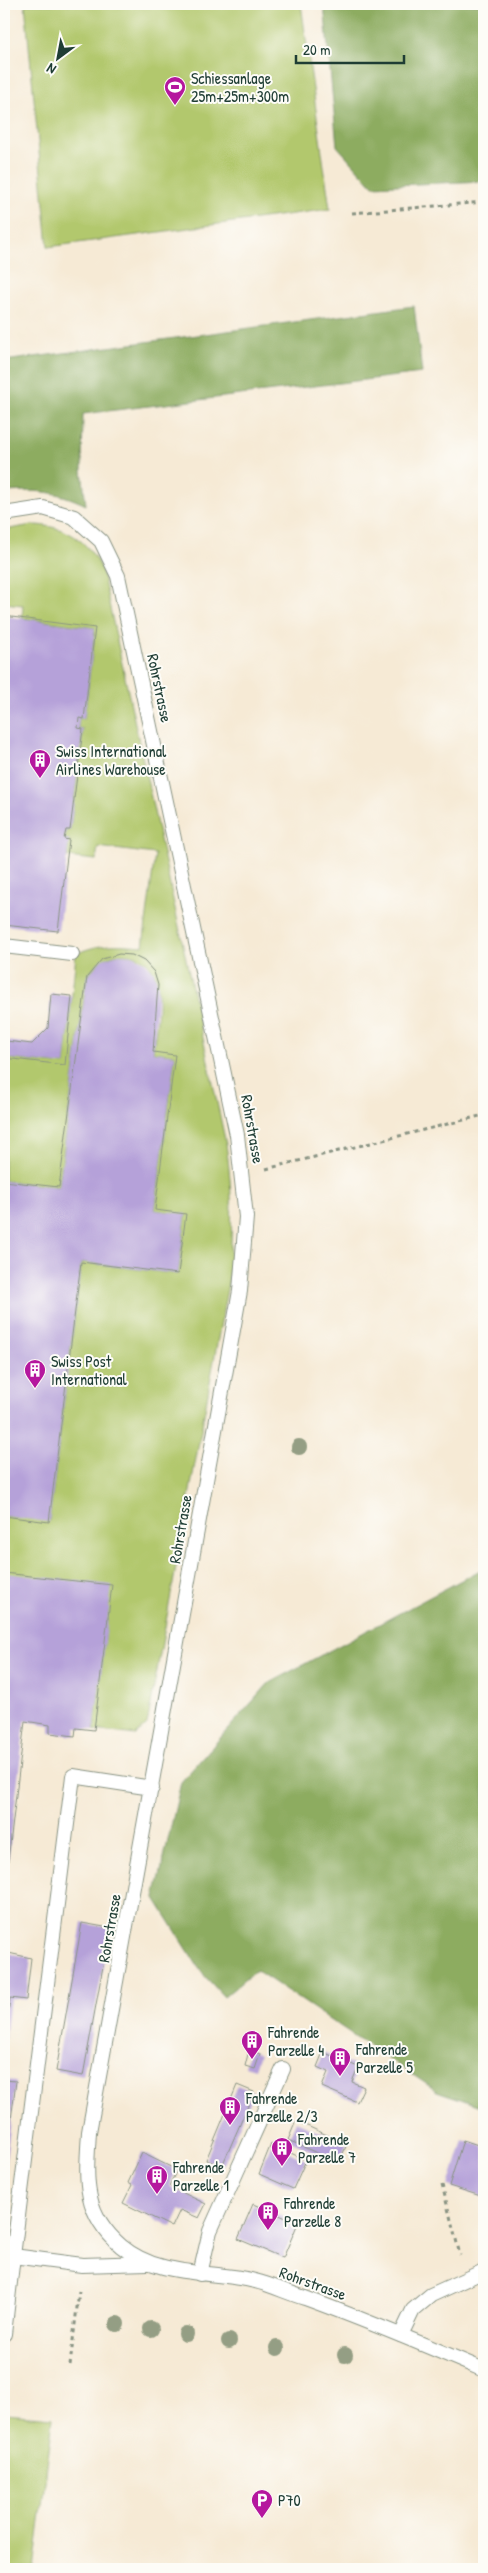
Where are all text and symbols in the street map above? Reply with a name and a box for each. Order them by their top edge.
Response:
north arrow [32,32,82,82]
scale bar [296,32,403,64]
text: 20 m [303,39,330,60]
text: N [42,59,59,79]
place label: Schiessanlage 25m+25m+300m [191,67,289,107]
sports icon: Schiessanlage 25m+25m+300m [163,75,187,106]
street label: Rohrstrasse [142,652,178,725]
place label: Swiss International Airlines Warehouse [56,740,167,780]
building icon: Swiss International Airlines Warehouse [28,748,52,779]
street label: Rohrstrasse [236,1093,270,1166]
place label: Swiss Post International [51,1350,128,1390]
building icon: Swiss Post International [23,1358,47,1389]
street label: Rohrstrasse [163,1492,197,1565]
street label: Rohrstrasse [92,1891,126,1964]
place label: Fahrende Parzelle 4 [267,2021,324,2061]
building icon: Fahrende Parzelle 4 [240,2029,264,2060]
place label: Fahrende Parzelle 5 [355,2038,413,2078]
building icon: Fahrende Parzelle 5 [328,2046,352,2077]
place label: Fahrende Parzelle 2/3 [245,2087,318,2127]
building icon: Fahrende Parzelle 2/3 [218,2095,242,2126]
place label: Fahrende Parzelle 7 [297,2128,356,2168]
building icon: Fahrende Parzelle 7 [270,2136,294,2167]
place label: Fahrende Parzelle 1 [172,2156,229,2196]
building icon: Fahrende Parzelle 1 [145,2164,169,2195]
place label: Fahrende Parzelle 8 [283,2192,341,2232]
building icon: Fahrende Parzelle 8 [256,2200,280,2231]
street label: Rohrstrasse [277,2261,350,2305]
parking icon: P70 [250,2488,274,2519]
place label: P70 [278,2489,301,2511]

